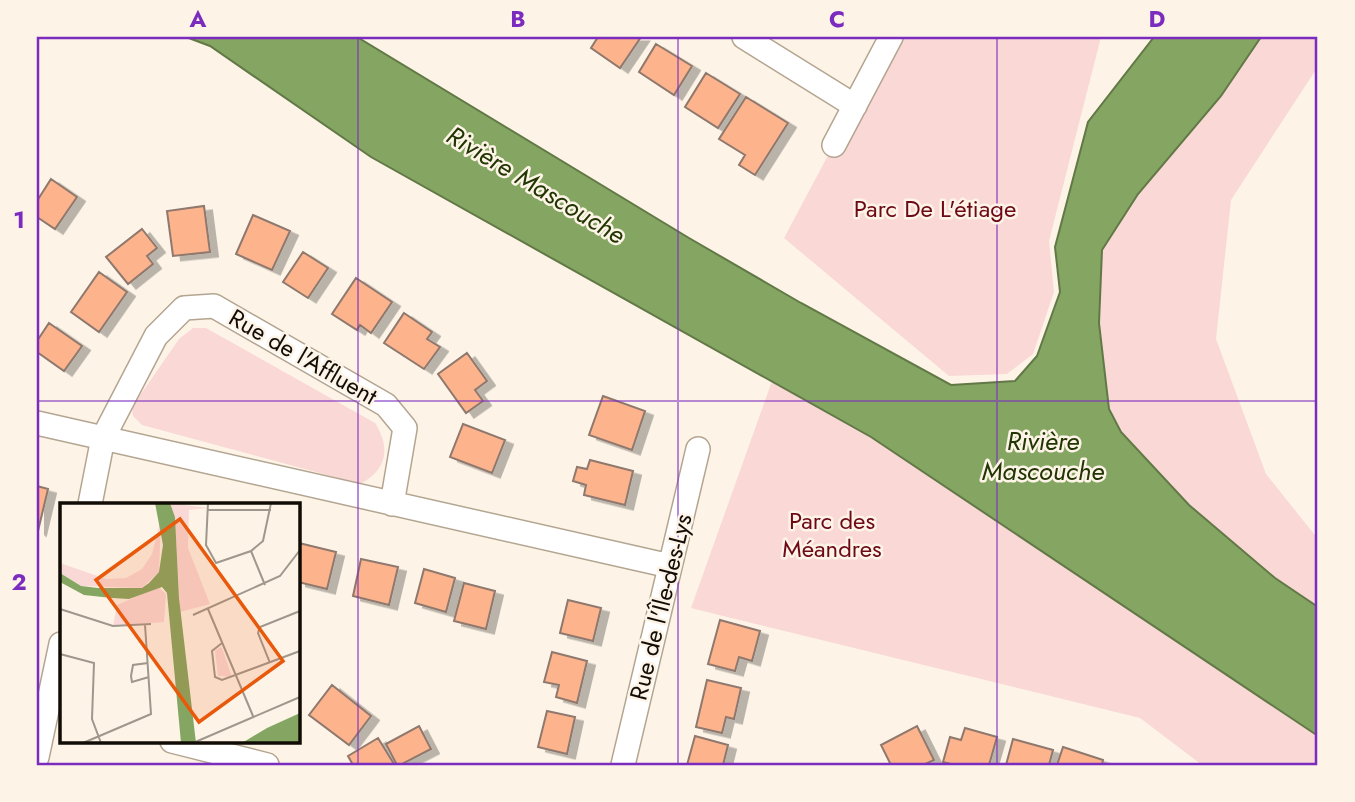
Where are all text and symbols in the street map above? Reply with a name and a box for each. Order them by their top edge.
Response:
text: A [189,2,207,36]
text: B [510,2,526,36]
text: C [829,2,845,36]
text: D [1149,2,1166,36]
water label: Rivière Mascouche [439,116,633,254]
park label: Parc De L'étiage [854,191,1016,226]
text: 1 [13,203,25,237]
street label: Rue de l'Affluent [223,300,384,413]
water label: Rivière Mascouche [982,422,1104,490]
inset map [60,503,299,742]
park label: Parc des Méandres [782,503,882,566]
street label: Rue de l'Île-des-Lys [620,510,701,704]
text: 2 [11,565,27,599]

